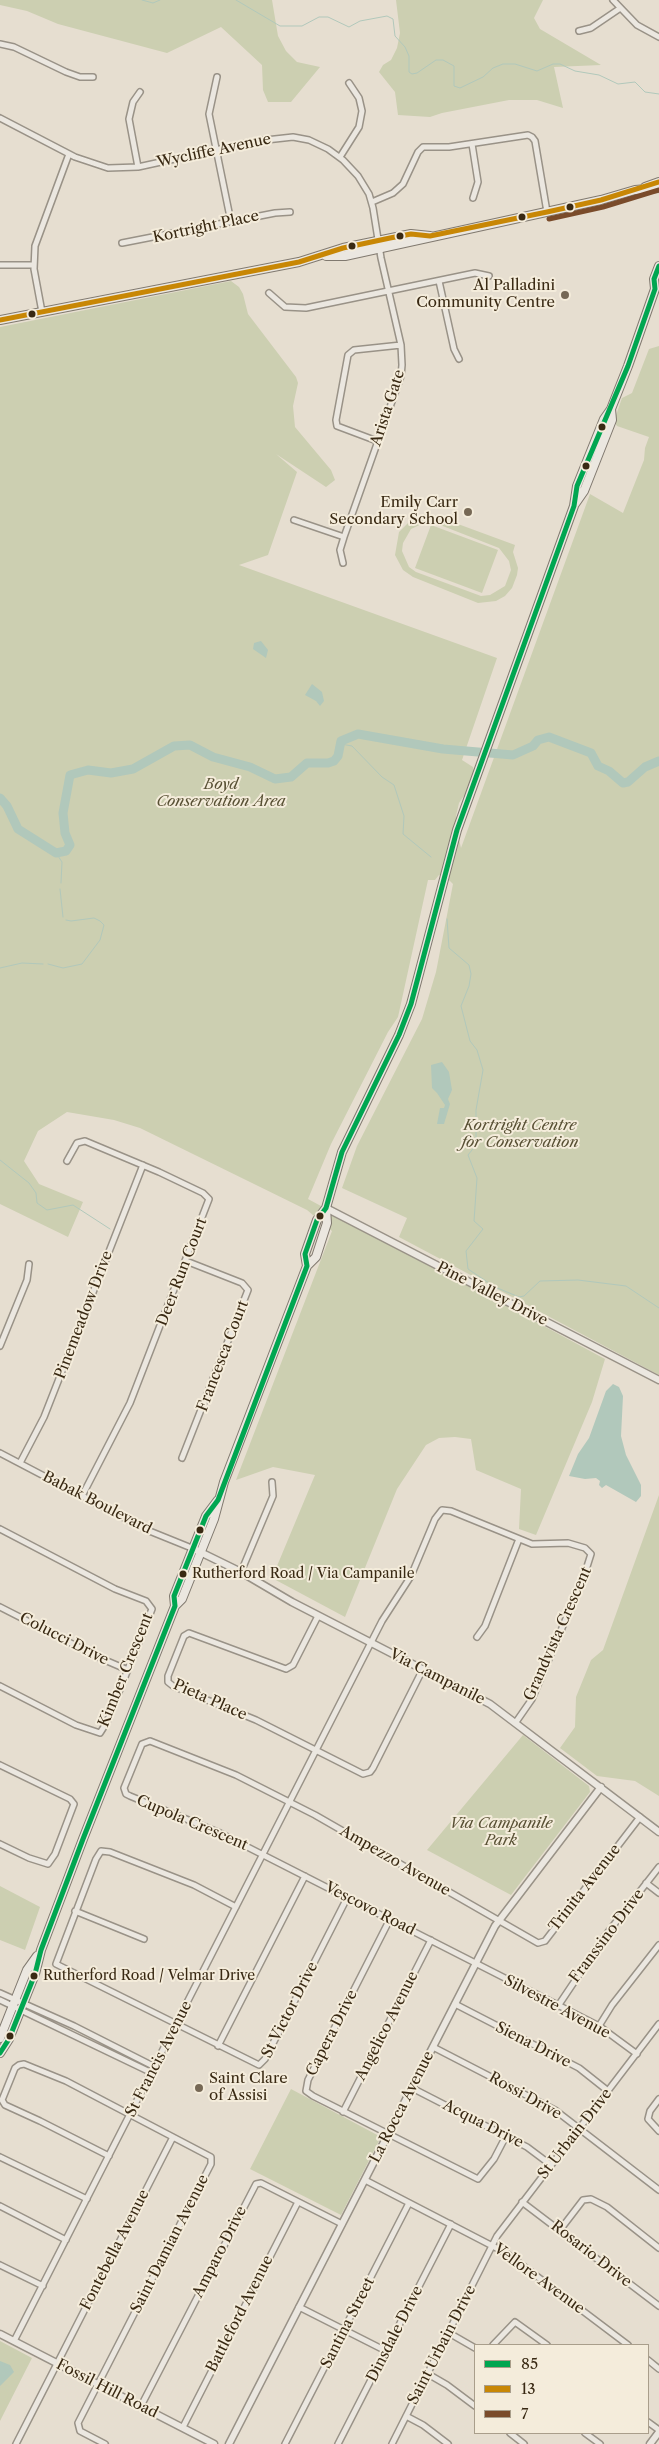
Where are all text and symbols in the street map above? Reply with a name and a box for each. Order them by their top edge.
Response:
street label: Wycliffe Avenue [155,130,273,172]
unlabelled marker [565,202,575,212]
street label: Kortright Place [151,207,261,247]
unlabelled marker [517,212,527,222]
unlabelled marker [395,231,405,241]
unlabelled marker [347,241,357,251]
place label: Al Palladini Community Centre [416,277,555,312]
marker: Al Palladini Community Centre [559,289,571,301]
unlabelled marker [27,309,37,319]
street label: Arista Gate [367,367,409,449]
unlabelled marker [597,422,607,432]
unlabelled marker [581,461,591,471]
place label: Emily Carr Secondary School [329,494,458,529]
marker: Emily Carr Secondary School [462,506,474,518]
park label: Boyd Conservation Area [156,776,286,811]
park label: Kortright Centre for Conservation [462,1117,578,1152]
unlabelled marker [315,1211,325,1221]
street label: Deer Run Court [153,1215,211,1329]
street label: Pinemeadow Drive [51,1248,117,1382]
street label: Pine Valley Drive [434,1258,550,1330]
street label: Francesca Court [194,1298,252,1414]
street label: Babak Boulevard [39,1468,155,1538]
unlabelled marker [195,1525,205,1535]
street label: Grandvista Crescent [520,1564,596,1704]
place label: Rutherford Road / Via Campanile [192,1566,415,1582]
marker: Rutherford Road / Via Campanile [178,1569,188,1579]
street label: Colucci Drive [16,1609,112,1669]
street label: Kimber Crescent [95,1610,157,1730]
street label: Via Campanile [386,1645,488,1709]
street label: Pieta Place [170,1676,250,1724]
street label: Cupola Crescent [134,1791,250,1855]
park label: Via Campanile Park [449,1815,553,1850]
street label: Ampezzo Avenue [337,1822,453,1900]
street label: Trinita Avenue [545,1841,625,1935]
street label: Vescovo Road [322,1878,418,1940]
street label: Franssino Drive [566,1886,648,1986]
street label: St Victor Drive [258,1959,322,2061]
place label: Rutherford Road / Velmar Drive [43,1968,255,1984]
street label: Angelico Avenue [352,1968,422,2084]
marker: Rutherford Road / Velmar Drive [29,1971,39,1981]
street label: Silvestre Avenue [501,1971,613,2043]
street label: Capera Drive [303,1987,361,2079]
street label: St Francis Avenue [122,1998,196,2120]
street label: Siena Drive [492,2018,574,2072]
unlabelled marker [5,2031,15,2041]
street label: La Rocca Avenue [366,2048,438,2166]
street label: Rossi Drive [485,2069,565,2123]
place label: Saint Clare of Assisi [209,2070,288,2105]
marker: Saint Clare of Assisi [193,2082,205,2094]
street label: St Urbain Drive [534,2085,616,2183]
street label: Acqua Drive [440,2096,526,2152]
street label: Saint Damian Avenue [127,2172,213,2316]
street label: Fontebella Avenue [77,2187,153,2313]
street label: Amparo Drive [189,2203,251,2301]
street label: Rosario Drive [547,2217,635,2291]
street label: Vellore Avenue [490,2240,588,2318]
street label: Battleford Avenue [203,2253,277,2375]
street label: Santina Street [317,2274,379,2372]
street label: Saint Urbain Drive [404,2282,480,2408]
street label: Dinsdale Drive [363,2283,427,2385]
legend [474,2344,649,2434]
text: 85 [521,2354,538,2373]
street label: Fossil Hill Road [53,2356,161,2422]
text: 13 [521,2379,536,2398]
text: 7 [521,2404,528,2423]

